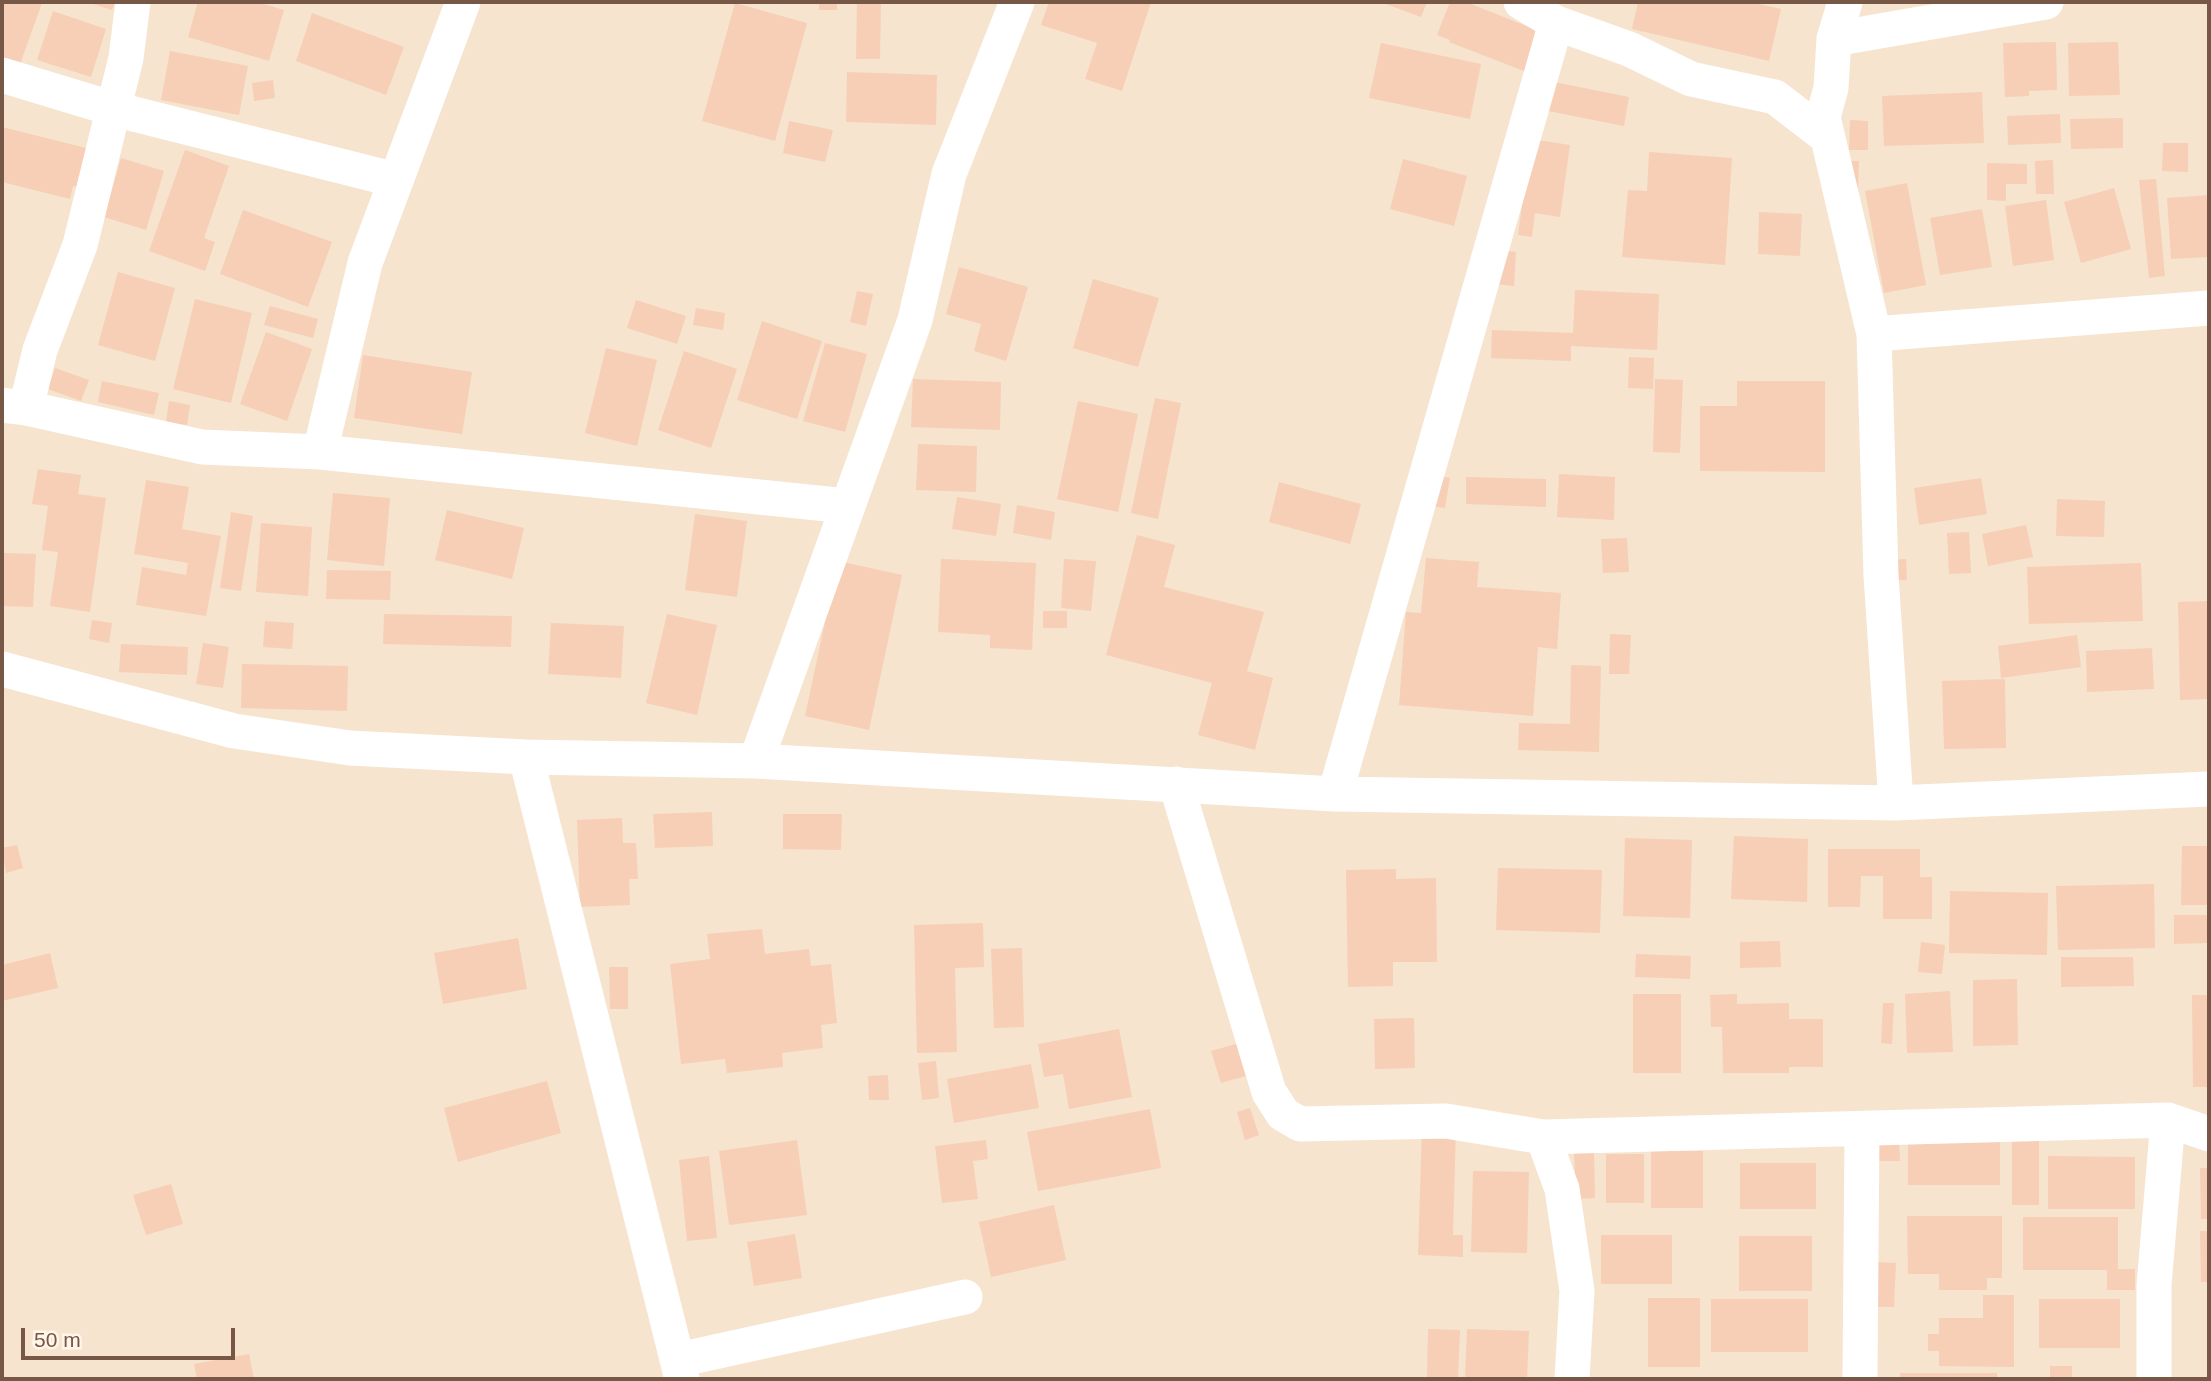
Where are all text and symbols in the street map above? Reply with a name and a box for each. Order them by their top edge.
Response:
scale bar [24,1314,238,1358]
text: 50 m [34,1328,81,1351]

